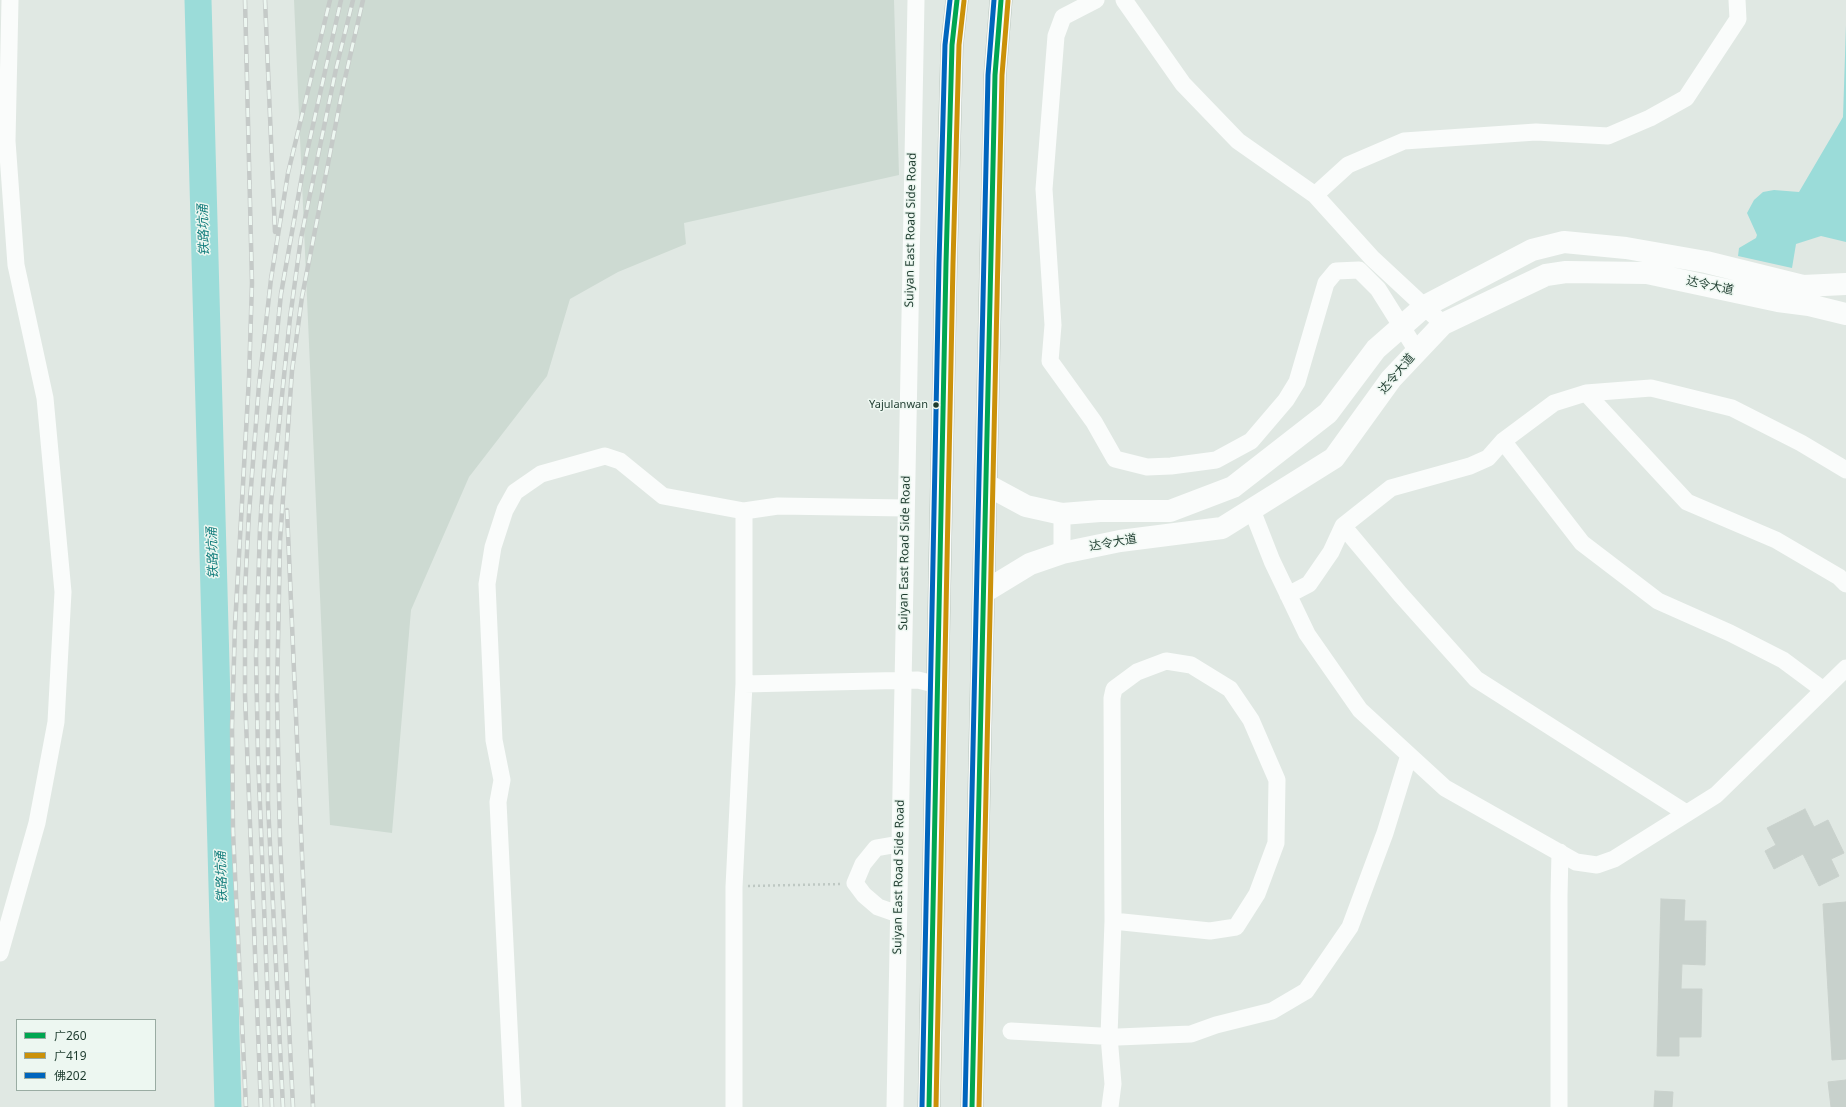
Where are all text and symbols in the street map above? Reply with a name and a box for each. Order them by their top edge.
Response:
street label: Suiyan East Road Side Road [902,152,920,308]
water label: 铁路坑涌 [195,204,213,256]
street label: 达令大道 [1685,274,1735,298]
street label: 达令大道 [1376,351,1418,397]
place label: Yajulanwan [869,398,928,412]
marker: Yajulanwan [931,400,941,410]
street label: Suiyan East Road Side Road [896,475,914,631]
water label: 铁路坑涌 [204,527,222,579]
street label: 达令大道 [1088,532,1138,554]
street label: Suiyan East Road Side Road [890,799,908,955]
water label: 铁路坑涌 [213,851,231,903]
legend [16,1019,156,1091]
text: 广260 [54,1027,87,1044]
text: 广419 [54,1047,87,1064]
text: 佛202 [54,1067,87,1084]

